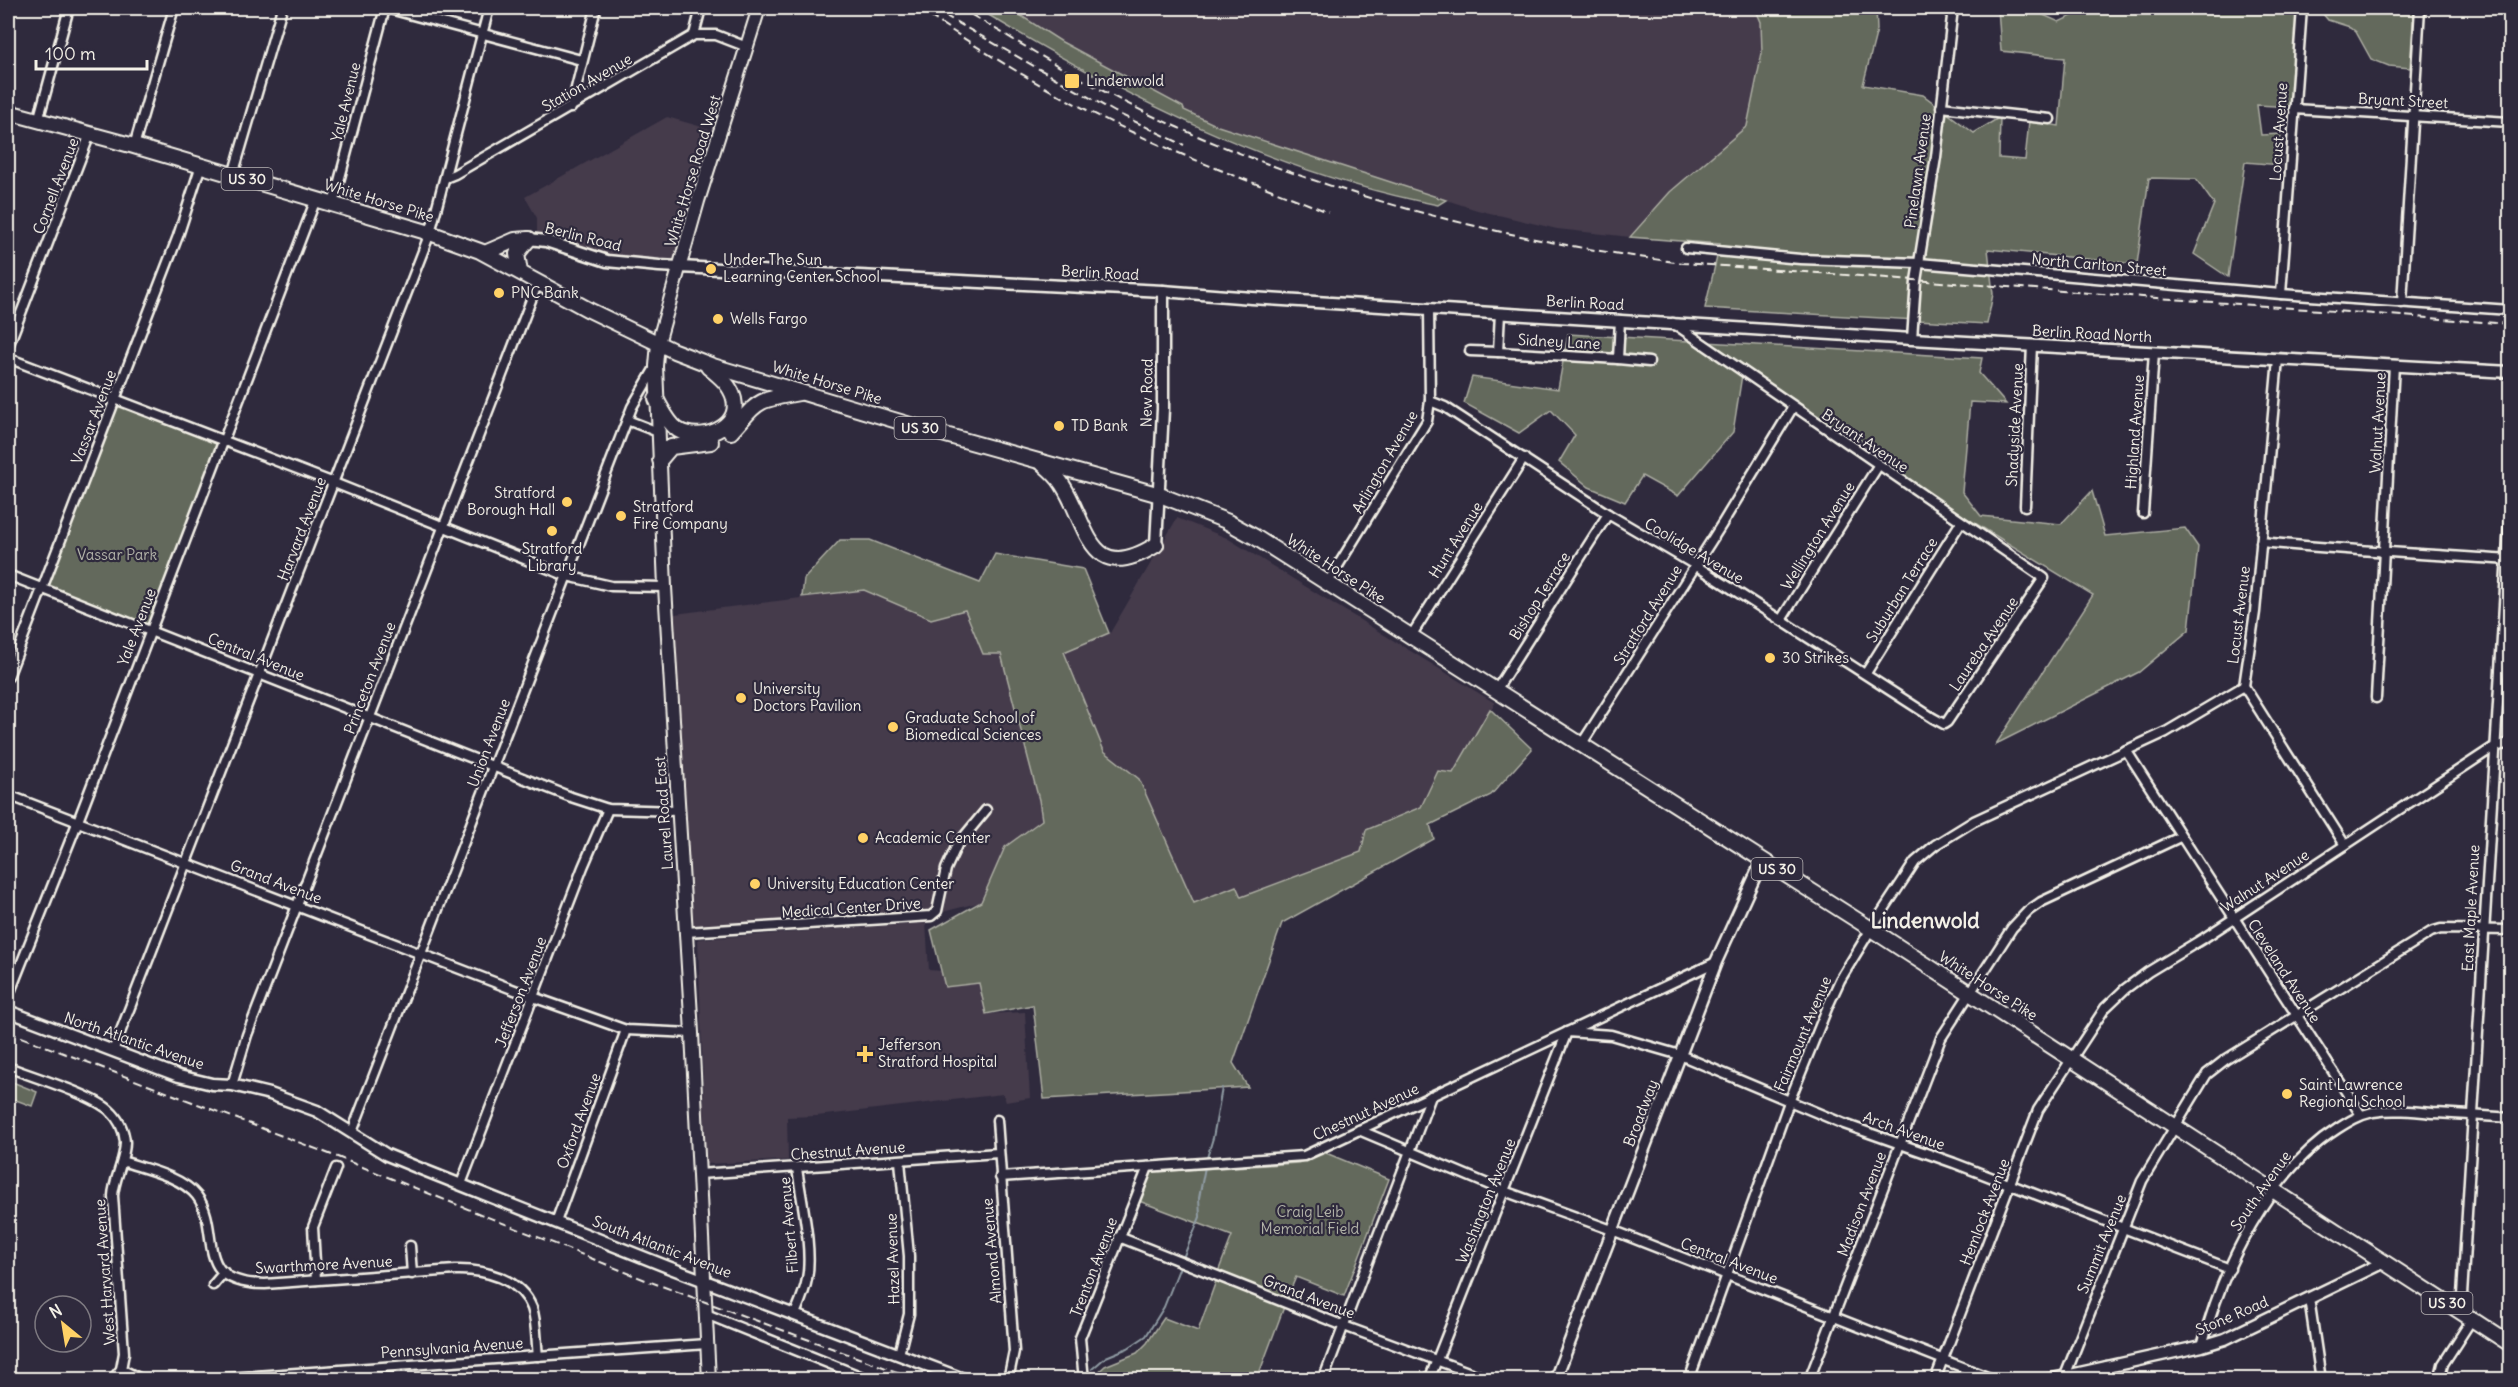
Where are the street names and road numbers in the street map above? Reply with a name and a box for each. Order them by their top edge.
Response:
street label: Station Avenue [538,49,635,116]
street label: Yale Avenue [326,60,365,144]
street label: Locust Avenue [2266,82,2291,182]
street label: Bryant Street [2357,89,2449,112]
street label: White Horse Road West [660,93,725,249]
street label: Pinelawn Avenue [1900,112,1935,229]
street label: Cornell Avenue [28,135,83,237]
road number: US 30 [222,168,272,190]
street label: White Horse Pike [322,175,436,226]
street label: Berlin Road [543,218,624,255]
street label: North Carlton Street [2031,249,2167,280]
street label: Berlin Road [1060,261,1140,284]
street label: Berlin Road [1545,291,1625,314]
street label: Berlin Road North [2031,321,2153,346]
street label: Sidney Lane [1517,330,1601,353]
street label: White Horse Pike [770,357,884,408]
street label: New Road [1136,358,1157,428]
street label: Shadyside Avenue [2002,363,2027,487]
street label: Vassar Avenue [67,367,120,467]
street label: Walnut Avenue [2365,372,2390,474]
street label: Highland Avenue [2121,374,2148,490]
street label: Bryant Avenue [1818,405,1912,477]
street label: Arlington Avenue [1347,407,1422,517]
road number: US 30 [894,417,946,439]
street label: Harvard Avenue [273,474,330,584]
street label: Wellington Avenue [1777,478,1859,593]
street label: Hunt Avenue [1424,498,1487,582]
street label: Coolidge Avenue [1641,513,1747,588]
street label: White Horse Pike [1283,530,1389,608]
street label: Suburban Terrace [1862,534,1941,646]
street label: Bishop Terrace [1505,548,1574,643]
street label: Stratford Avenue [1609,561,1686,668]
street label: Locust Avenue [2223,565,2254,665]
street label: Yale Avenue [113,586,160,668]
street label: Laureba Avenue [1945,593,2022,695]
street label: Princeton Avenue [339,619,400,737]
street label: Central Avenue [205,628,307,685]
street label: Union Avenue [463,696,514,790]
street label: Laurel Road East [650,756,677,870]
street label: East Maple Avenue [2458,844,2483,972]
street label: Walnut Avenue [2217,845,2312,916]
street label: Grand Avenue [228,855,325,908]
road number: US 30 [1752,858,1802,880]
street label: Medical Center Drive [781,893,921,922]
street label: Cleveland Avenue [2244,915,2325,1026]
street label: Jefferson Avenue [491,934,550,1050]
street label: White Horse Pike [1935,947,2041,1025]
street label: Fairmount Avenue [1770,973,1835,1094]
street label: North Atlantic Avenue [62,1008,207,1073]
street label: Oxford Avenue [552,1070,605,1171]
street label: Broadway [1619,1077,1662,1149]
street label: Chestnut Avenue [1310,1079,1422,1144]
street label: Arch Avenue [1861,1107,1948,1154]
street label: Washington Avenue [1452,1135,1519,1266]
street label: Chestnut Avenue [790,1137,906,1164]
street label: South Avenue [2226,1147,2295,1234]
street label: Madison Avenue [1833,1149,1890,1259]
street label: Hemlock Avenue [1955,1156,2014,1268]
street label: Filbert Avenue [775,1176,802,1274]
street label: Summit Avenue [2073,1191,2130,1296]
street label: Almond Avenue [977,1197,1006,1305]
street label: West Harvard Avenue [90,1198,119,1346]
street label: South Atlantic Avenue [590,1211,735,1282]
street label: Hazel Avenue [881,1213,904,1305]
street label: Trenton Avenue [1066,1214,1121,1319]
street label: Central Avenue [1678,1233,1781,1288]
street label: Swarthmore Avenue [255,1251,393,1278]
street label: Grand Avenue [1261,1270,1358,1323]
street label: Stone Road [2193,1292,2271,1339]
road number: US 30 [2422,1292,2472,1314]
street label: Pennsylvania Avenue [380,1333,524,1362]

